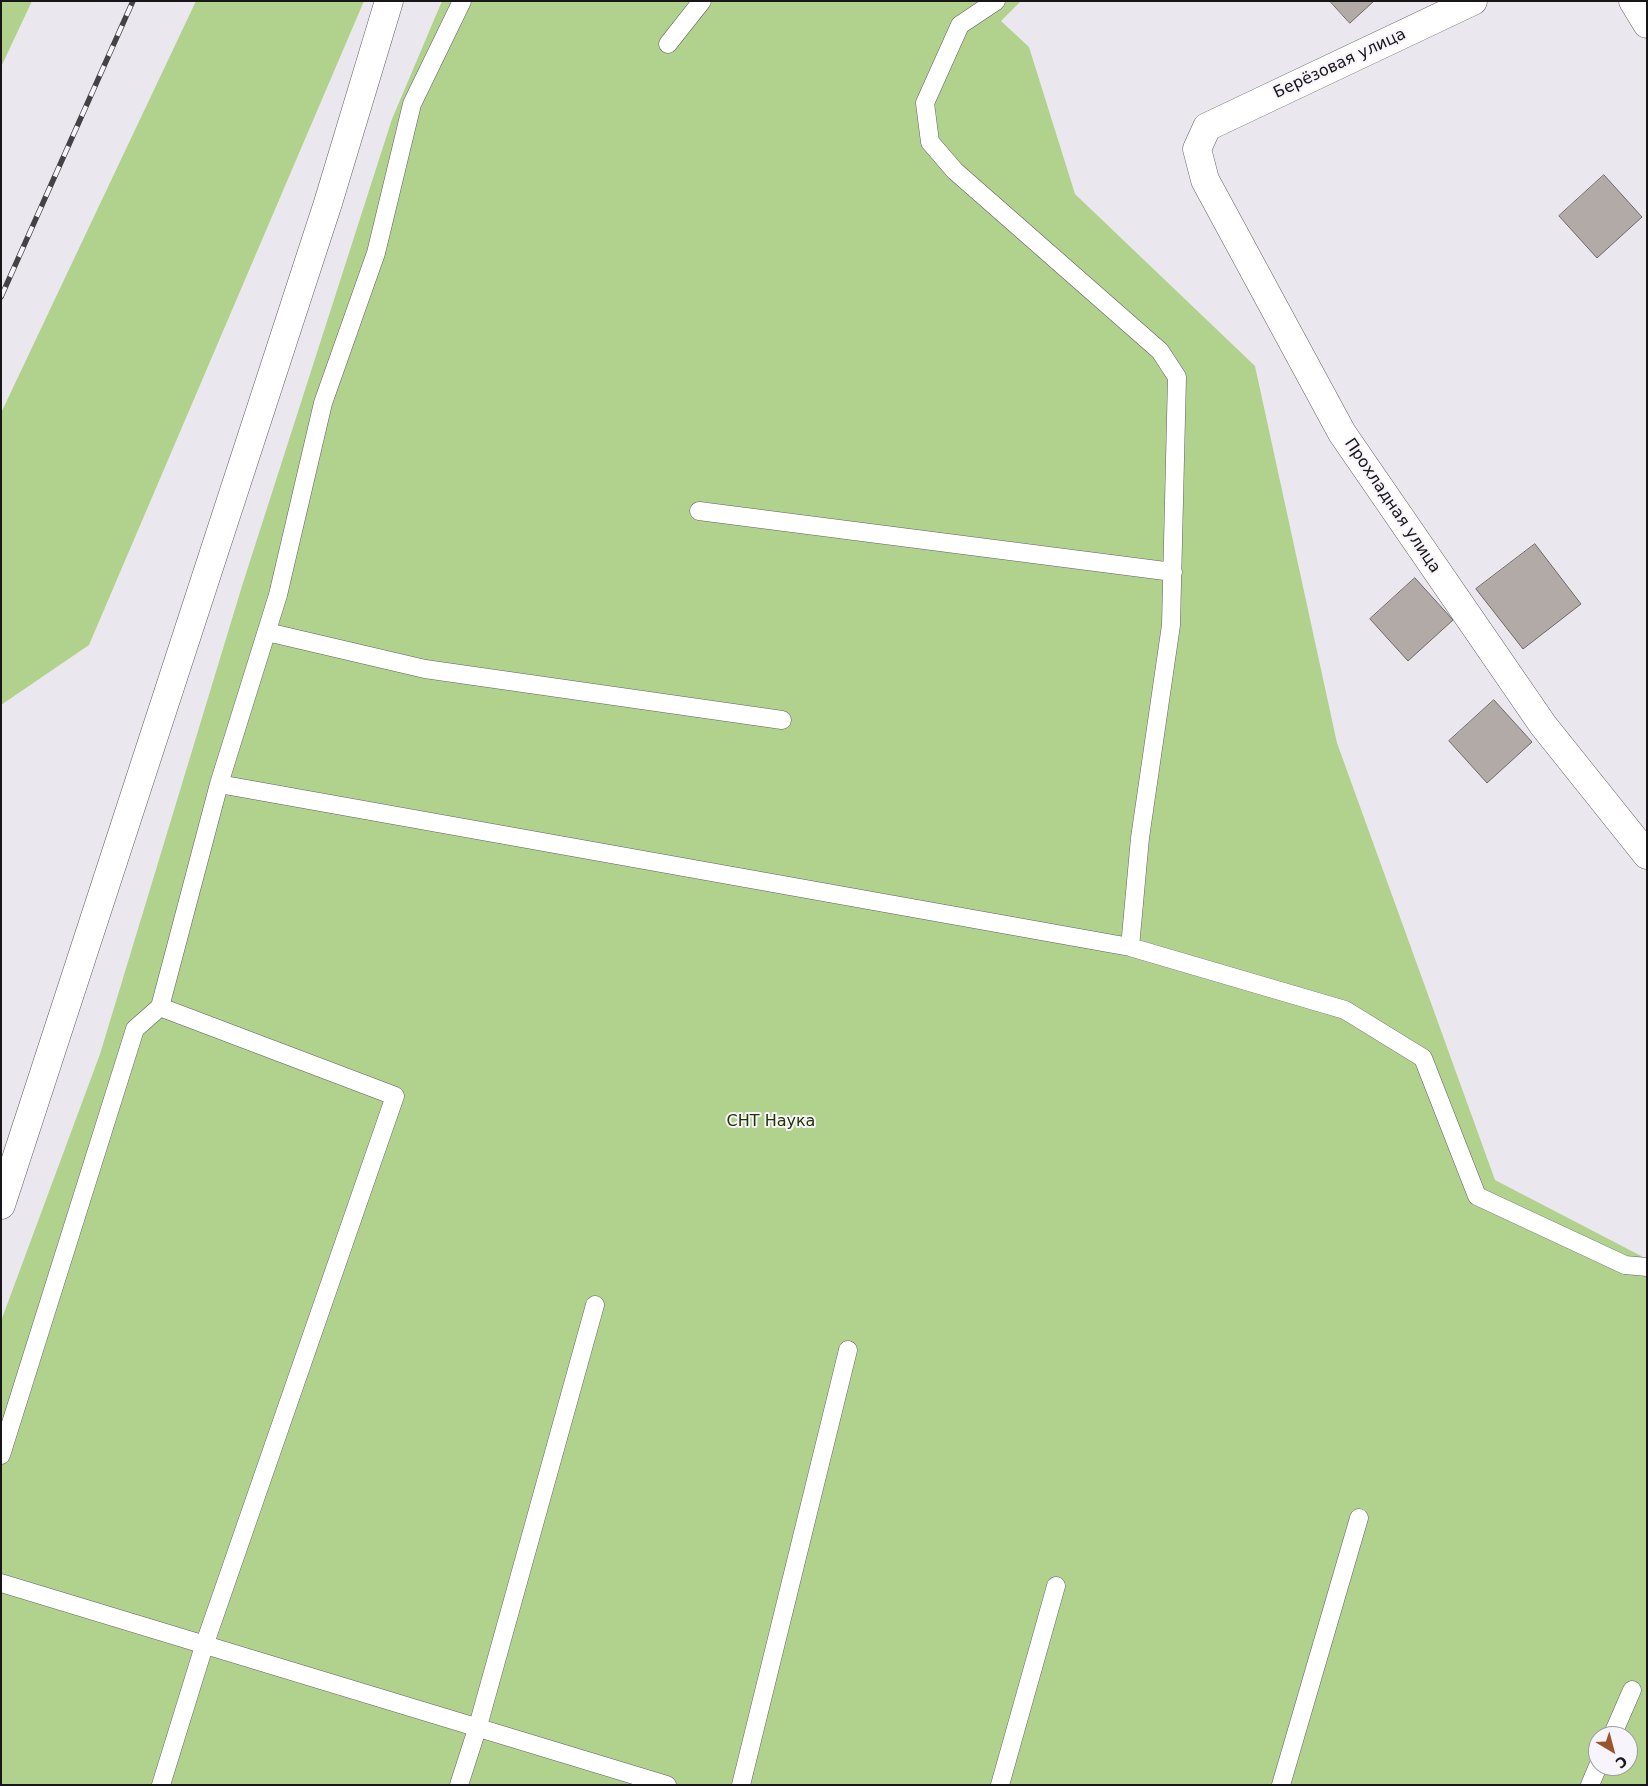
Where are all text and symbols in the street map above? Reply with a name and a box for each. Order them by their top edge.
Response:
street label: Берёзовая улица [1271,25,1409,103]
street label: Прохладная улица [1340,435,1444,577]
park label: СНТ Наука [727,1112,815,1132]
north arrow [1588,1726,1638,1776]
text: С [1613,1753,1630,1772]

